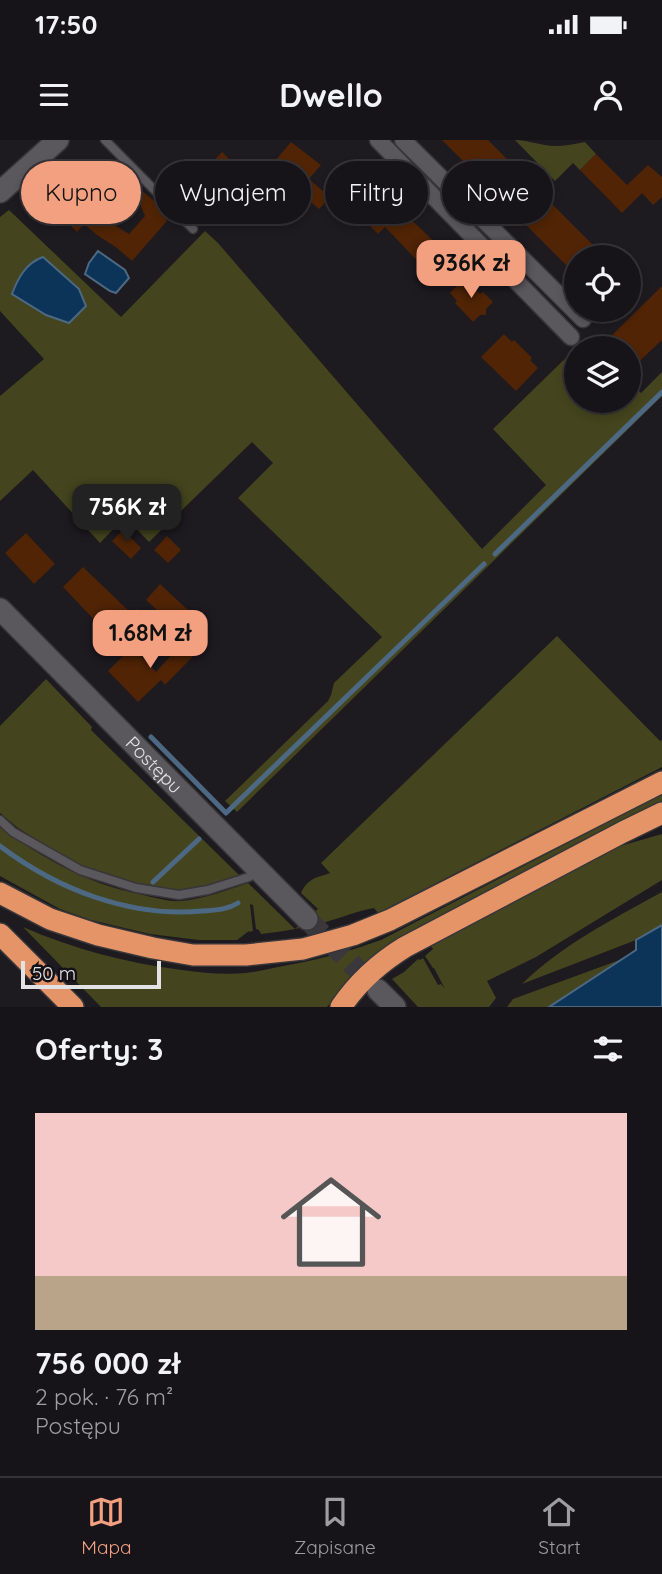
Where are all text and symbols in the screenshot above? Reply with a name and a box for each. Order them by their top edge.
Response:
text: 17:50 [35,8,97,41]
text: Dwello [279,75,383,115]
icon: menu [35,76,73,114]
icon: person [589,76,627,114]
chip: Kupno [21,161,141,224]
chip: Wynajem [155,161,311,224]
chip: Filtry [325,161,428,224]
chip: Nowe [442,161,553,224]
pin: 936K zł [406,240,536,300]
map controls [564,245,641,413]
button: locate [564,245,641,322]
text: 936K zł [433,248,509,277]
button: layers [564,336,641,413]
pin: 756K zł [62,484,192,544]
text: 756K zł [88,492,166,521]
pin: 1.68M zł [78,610,222,670]
text: 1.68M zł [109,618,191,647]
street label: Postępu [121,731,188,798]
scale bar [21,958,161,990]
text: 50 m [32,961,76,985]
text: Oferty: 3 [35,1030,163,1068]
icon: filters [589,1030,627,1068]
icon: home [268,1159,394,1285]
text: 756 000 zł [35,1344,180,1382]
text: 2 pok. · 76 m² [35,1382,173,1411]
text: Postępu [35,1411,121,1440]
tab: Mapa [81,1493,132,1559]
tab: Zapisane [294,1493,376,1559]
tab: Start [538,1493,581,1559]

